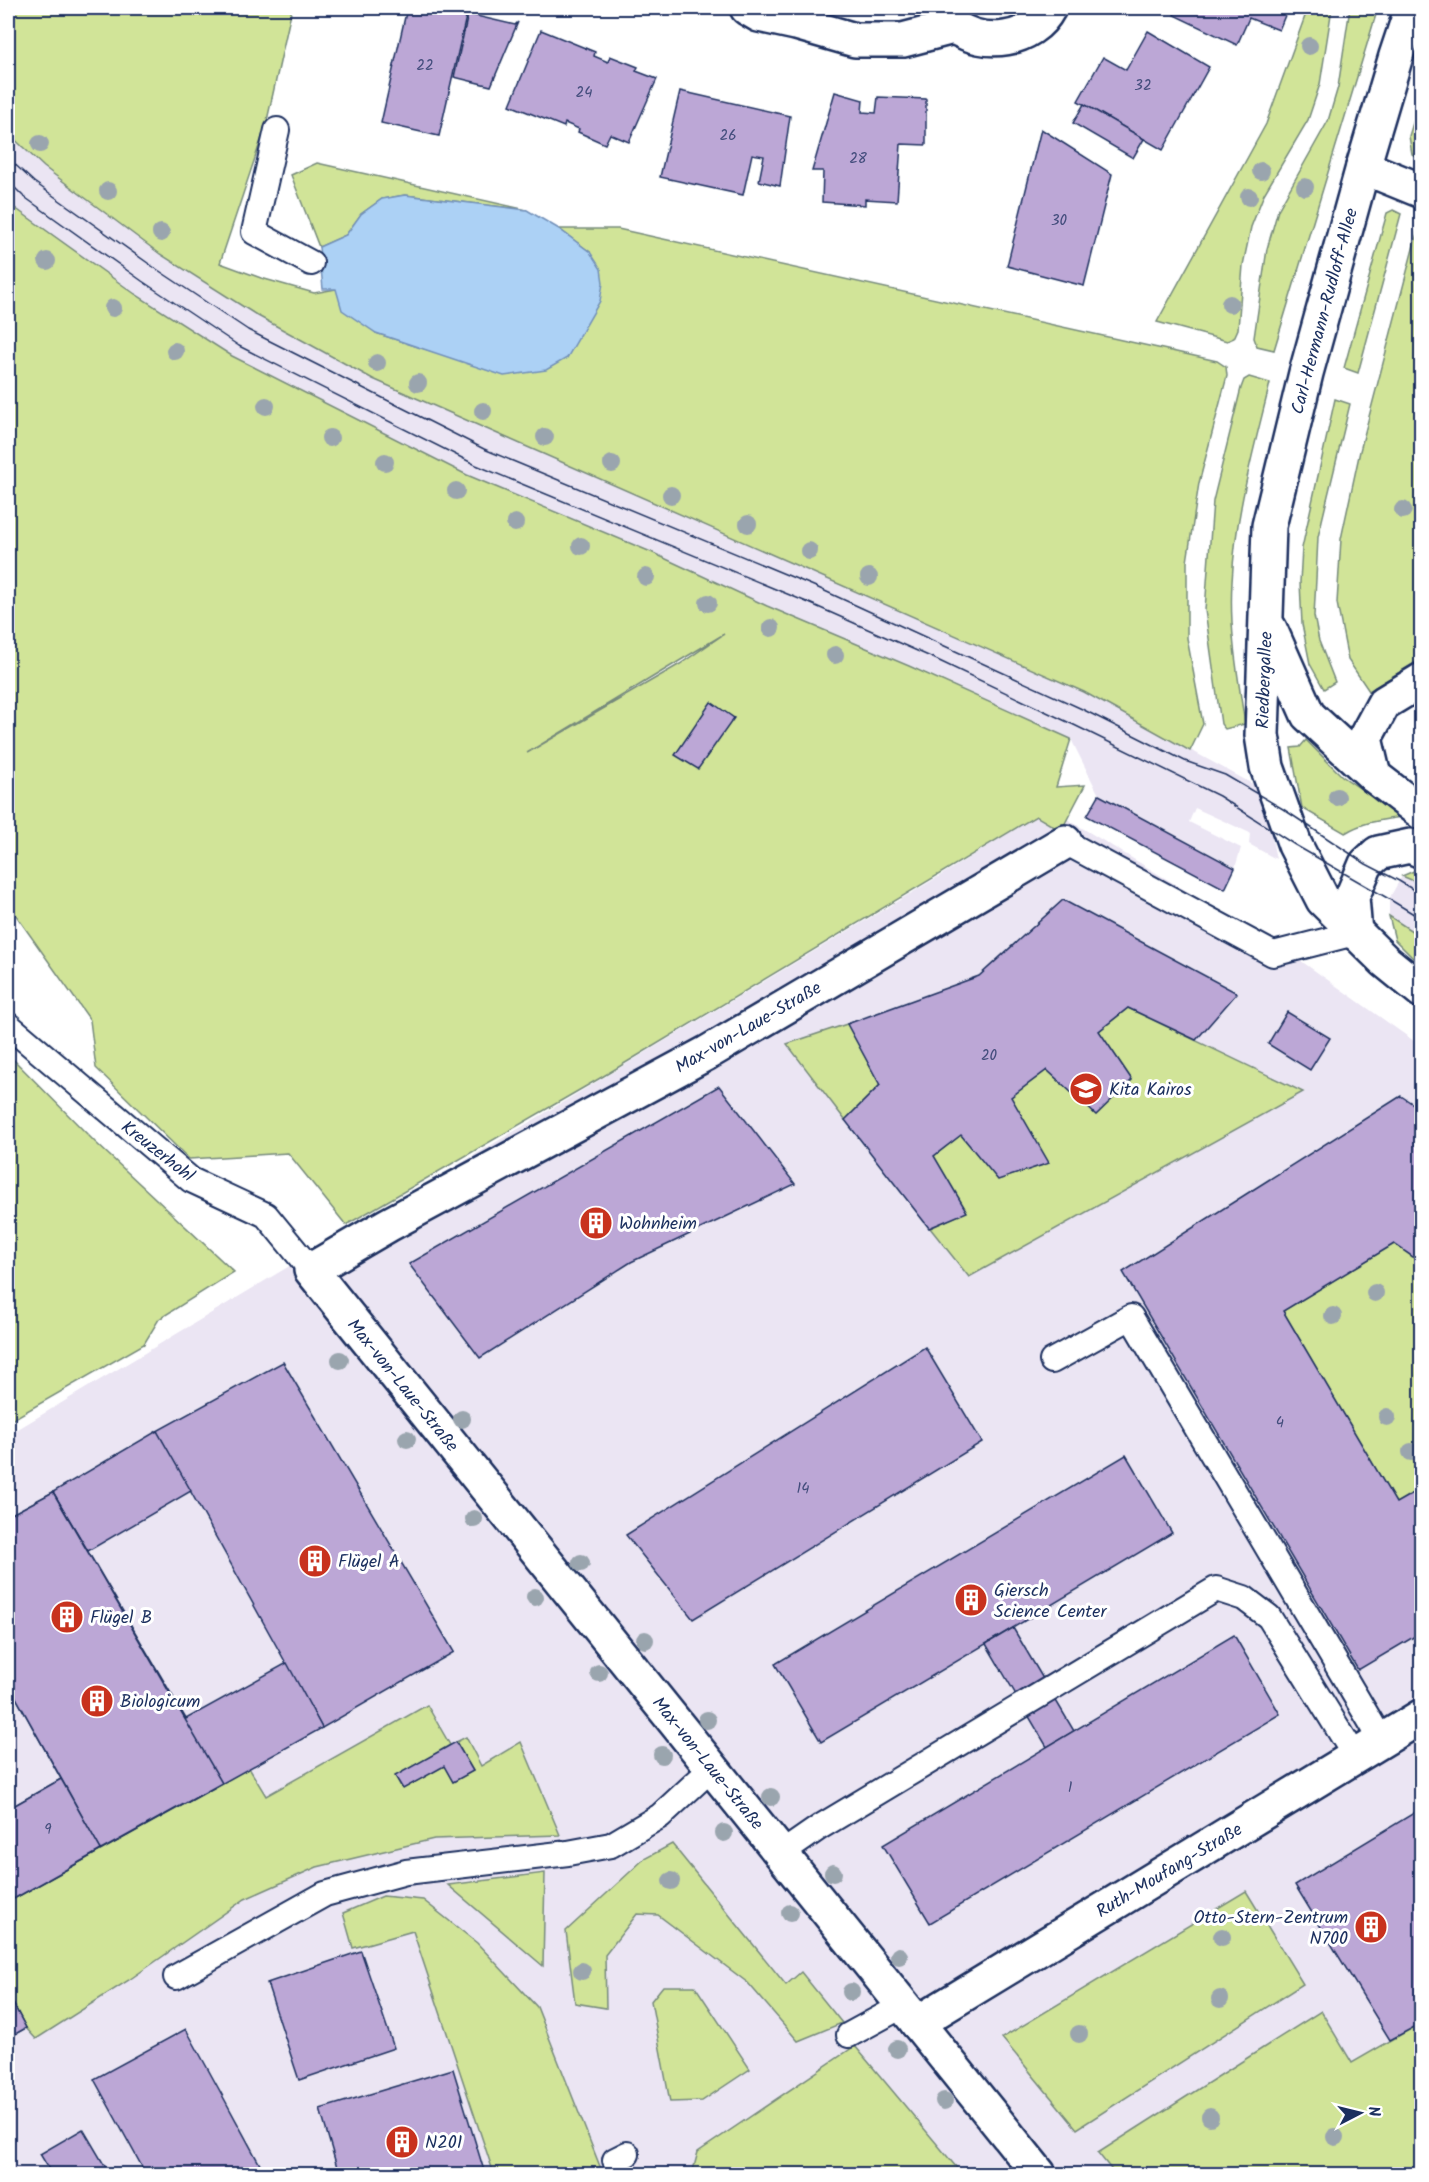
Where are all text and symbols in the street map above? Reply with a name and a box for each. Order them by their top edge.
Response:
house number: 22 [416,54,434,78]
house number: 32 [1134,74,1152,98]
house number: 24 [576,81,592,105]
house number: 26 [719,124,737,148]
house number: 28 [849,147,868,171]
street label: Carl-Hermann-Rudloff-Allee [1284,205,1367,418]
house number: 30 [1051,209,1068,233]
street label: Riedbergallee [1249,631,1282,729]
street label: Max-von-Laue-Straße [670,974,827,1082]
house number: 20 [981,1044,998,1068]
school or university icon: Kita Kairos [1068,1071,1104,1107]
place label: Kita Kairos [1109,1076,1192,1105]
street label: Kreuzerhohl [114,1114,201,1191]
building icon: Wohnheim [578,1205,614,1241]
place label: Wohnheim [619,1210,697,1239]
street label: Max-von-Laue-Straße [339,1313,465,1459]
house number: 4 [1276,1411,1284,1435]
house number: 14 [797,1477,809,1501]
building icon: Flügel A [297,1543,333,1579]
place label: Flügel A [338,1548,400,1577]
place label: Giersch Science Center [994,1577,1107,1627]
building icon: Giersch Science Center [953,1582,989,1618]
building icon: Flügel B [49,1599,85,1635]
place label: Flügel B [90,1604,152,1633]
building icon: Biologicum [79,1683,115,1719]
place label: Biologicum [120,1688,200,1717]
street label: Max-von-Laue-Straße [644,1691,770,1837]
house number: 1 [1068,1776,1073,1800]
street label: Ruth-Moufang-Straße [1091,1816,1248,1927]
house number: 9 [44,1818,52,1842]
place label: Otto-Stern-Zentrum N700 [1193,1904,1348,1954]
building icon: Otto-Stern-Zentrum N700 [1353,1909,1389,1945]
north arrow [1330,2083,1390,2143]
text: N [1360,2105,1386,2118]
building icon: N201 [384,2124,420,2160]
place label: N201 [425,2129,462,2158]

